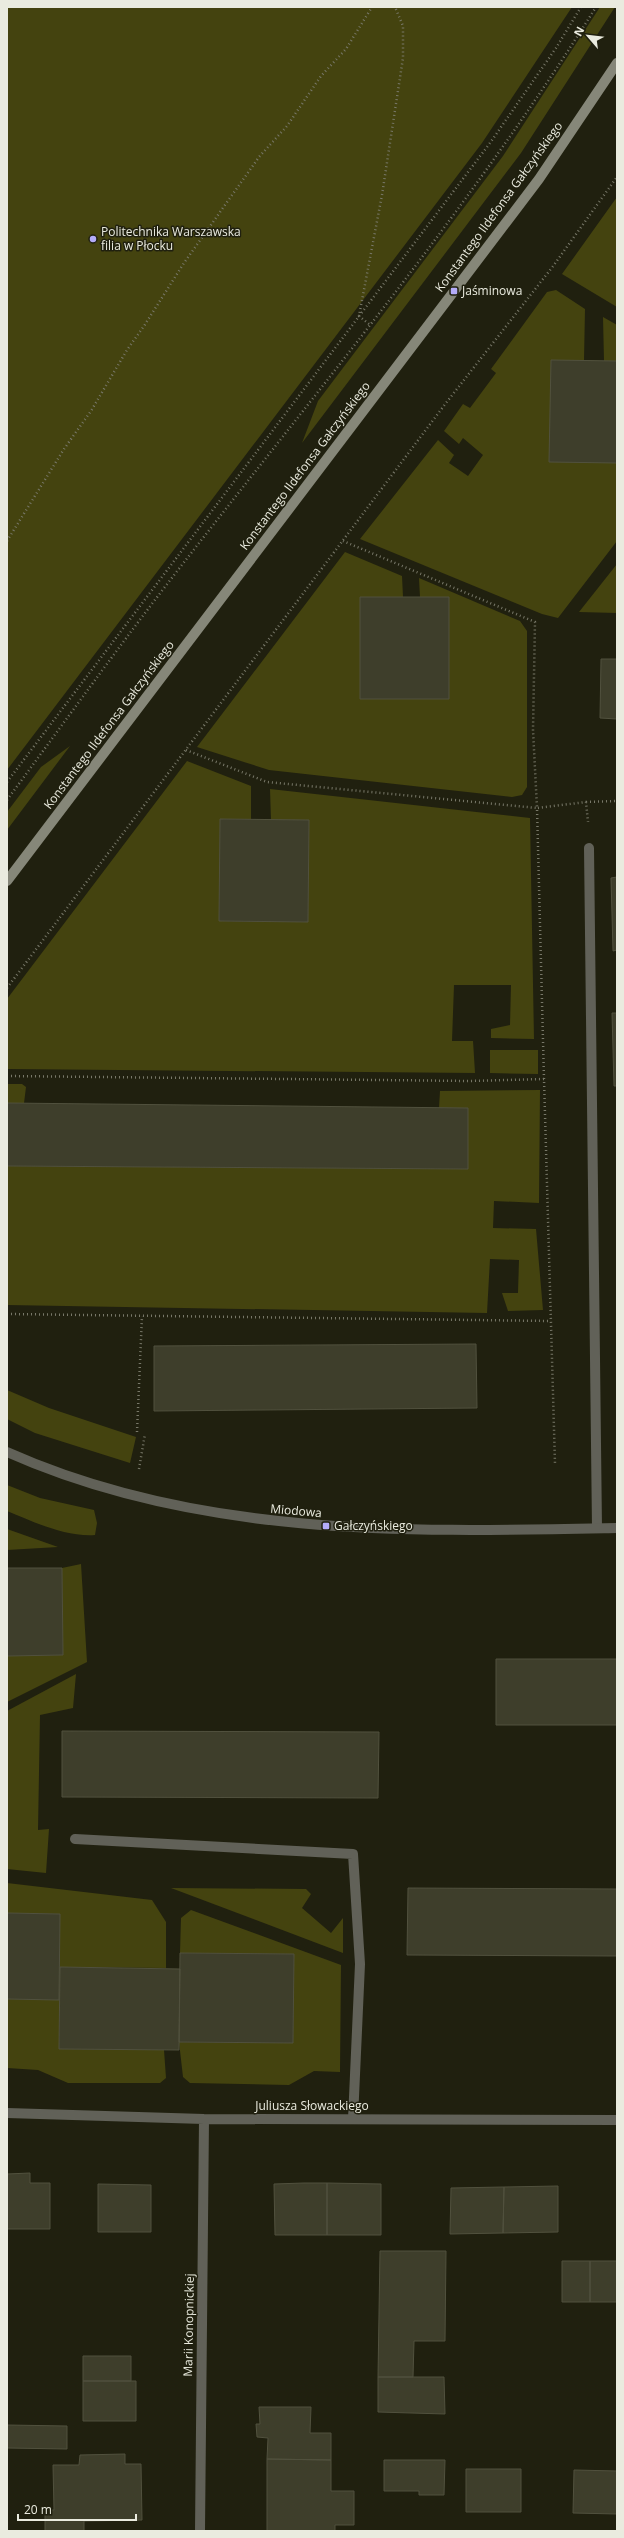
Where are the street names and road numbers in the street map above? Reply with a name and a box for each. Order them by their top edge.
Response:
street label: Konstantego Ildefonsa Gałczyńskiego [431,118,566,295]
street label: Konstantego Ildefonsa Gałczyńskiego [235,378,374,554]
street label: Konstantego Ildefonsa Gałczyńskiego [39,637,178,813]
street label: Miodowa [270,1500,322,1521]
street label: Juliusza Słowackiego [254,2097,369,2114]
street label: Marii Konopnickiej [179,2273,198,2377]

